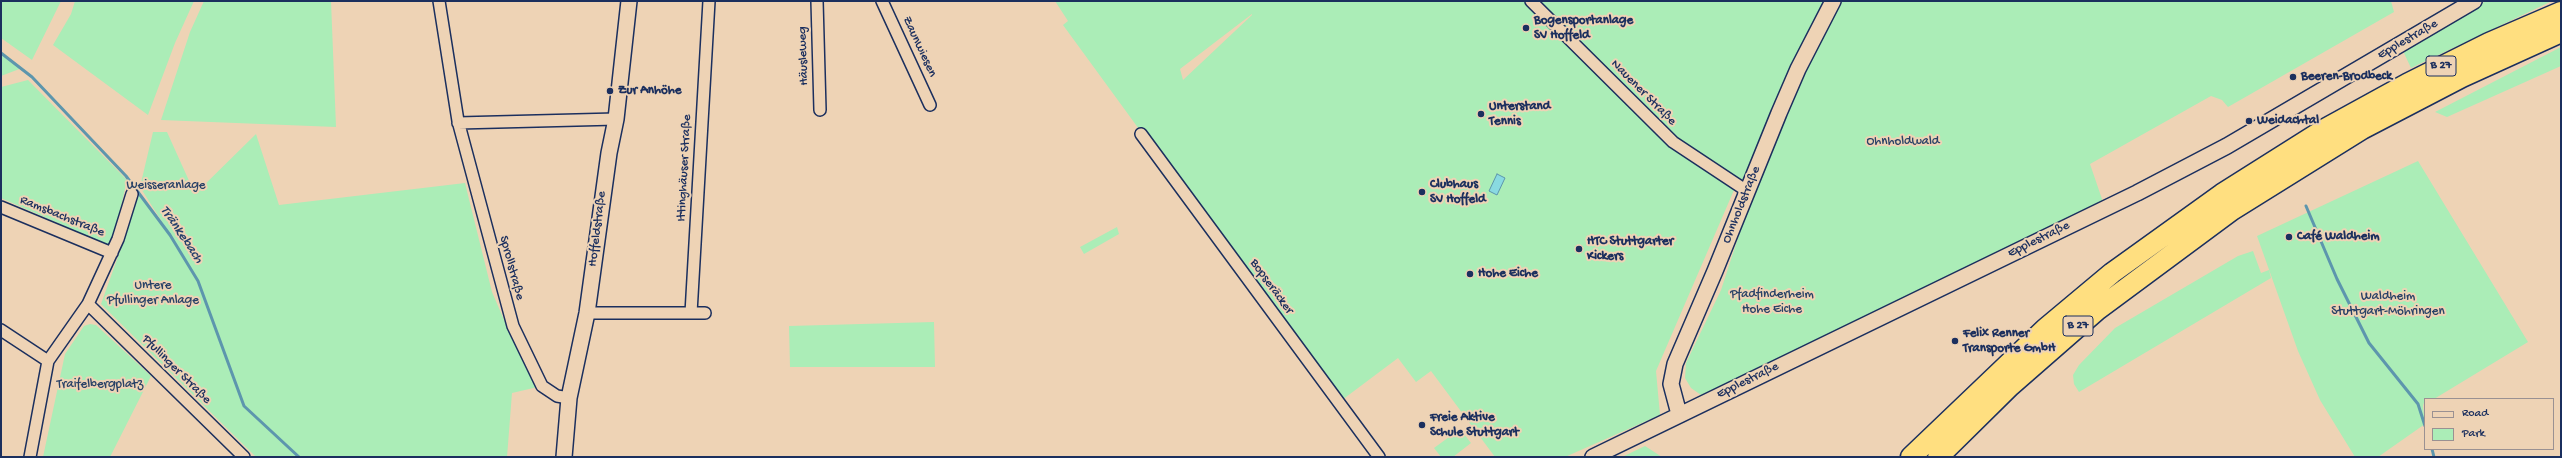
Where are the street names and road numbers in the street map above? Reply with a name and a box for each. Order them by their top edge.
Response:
street label: Zaunwiesen [898,14,940,80]
street label: Epplestraße [2375,16,2441,64]
street label: Häusleweg [795,26,813,86]
road number: B 27 [2426,56,2456,76]
street label: Nauener Straße [1607,57,1679,129]
street label: Ittinghäuser Straße [674,114,696,222]
street label: Ohnholdstraße [1719,164,1765,246]
street label: Hoffeldstraße [586,190,610,268]
street label: Ramsbachstraße [17,193,107,241]
street label: Epplestraße [2005,218,2073,262]
street label: Sprollstraße [495,234,527,302]
street label: Bopseräcker [1246,256,1296,318]
road number: B 27 [2063,316,2093,336]
street label: Pfullinger Straße [138,332,214,408]
street label: Epplestraße [1714,359,1782,403]

